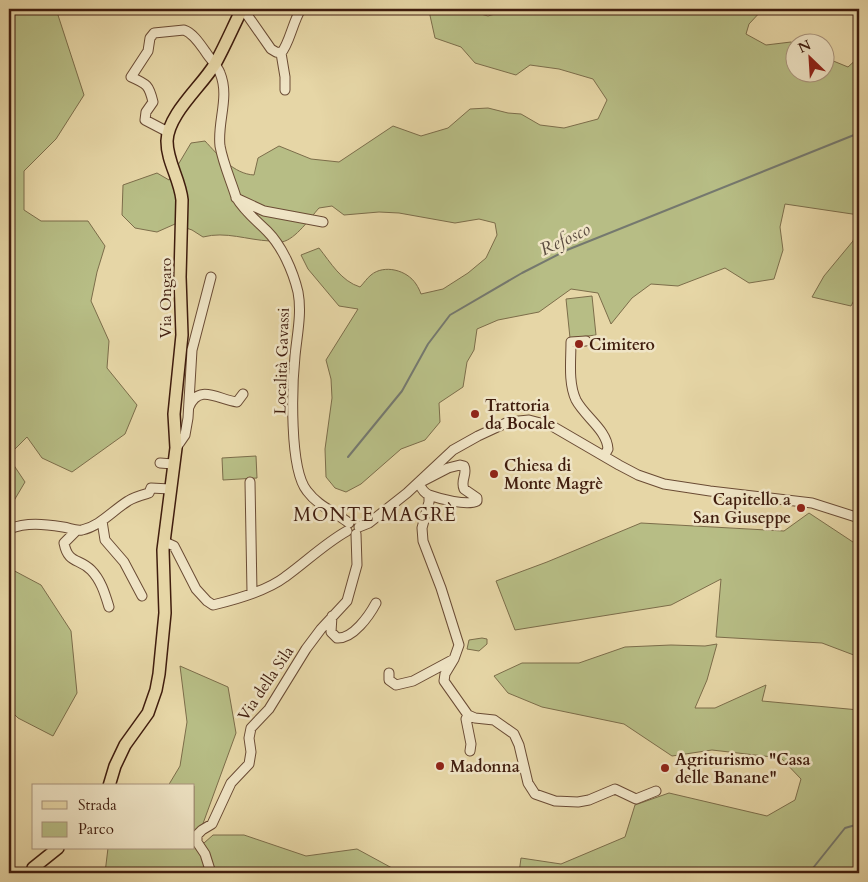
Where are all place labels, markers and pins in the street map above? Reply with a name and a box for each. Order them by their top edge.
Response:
place label: Cimitero [589,334,655,356]
marker: Cimitero [573,338,585,350]
place label: Trattoria da Bocale [485,395,556,435]
marker: Trattoria da Bocale [469,408,481,420]
place label: Chiesa di Monte Magrè [504,455,603,495]
marker: Chiesa di Monte Magrè [488,468,500,480]
place label: Capitello a San Giuseppe [693,489,791,529]
marker: Capitello a San Giuseppe [795,502,807,514]
place label: Agriturismo "Casa delle Banane" [675,749,811,789]
place label: Madonna [450,756,520,778]
marker: Madonna [434,760,446,772]
marker: Agriturismo "Casa delle Banane" [659,762,671,774]

